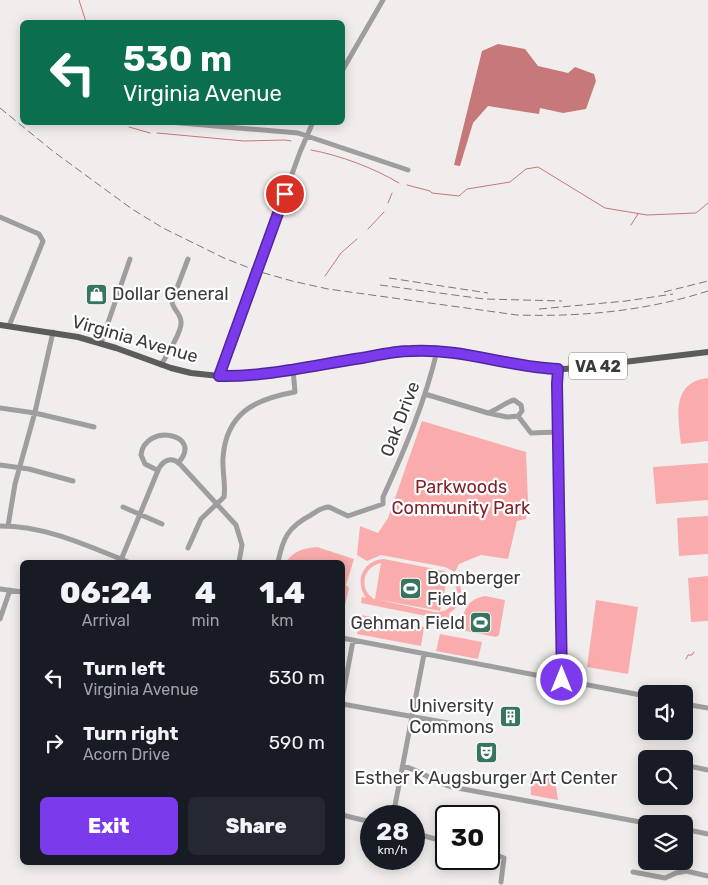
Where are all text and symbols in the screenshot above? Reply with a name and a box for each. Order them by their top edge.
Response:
text: 530 m [123,38,232,80]
icon: left [40,40,105,105]
text: Virginia Avenue [123,80,282,107]
pin [264,173,306,215]
icon: arrive [271,180,299,208]
shop icon: Dollar General [84,282,108,306]
place label: Dollar General [112,283,229,305]
street label: Virginia Avenue [69,311,201,367]
road number: VA 42 [569,352,627,380]
street label: Oak Drive [376,378,424,460]
park label: Parkwoods Community Park [392,476,531,519]
place label: Bomberger Field [427,567,521,610]
text: 06:24 [60,575,152,611]
text: 4 [195,575,216,611]
text: 1.4 [259,575,305,611]
sports icon: Bomberger Field [399,576,423,600]
text: Arrival [82,611,130,630]
text: min [192,611,219,630]
text: km [271,611,293,630]
sports icon: Gehman Field [469,611,493,635]
place label: Gehman Field [350,612,465,634]
position arrow [535,653,587,705]
text: Turn left [83,657,165,680]
icon: left [40,664,68,692]
text: 530 m [269,666,325,689]
text: Virginia Avenue [83,680,199,699]
map controls [638,685,693,870]
button: sound [638,685,693,740]
place label: University Commons [409,695,494,738]
building icon: University Commons [498,704,522,728]
text: Turn right [83,722,178,745]
icon: right [40,729,68,757]
text: 590 m [269,731,325,754]
theatre icon: Esther K Augsburger Art Center [474,741,498,765]
text: Acorn Drive [83,745,170,764]
button: search [638,750,693,805]
place label: Esther K Augsburger Art Center [355,767,618,789]
button: Exit [40,797,178,855]
button: Share [188,797,325,855]
speed limit sign: 30 [435,805,500,870]
button: layers [638,815,693,870]
text: 28 [376,817,409,846]
text: km/h [378,843,407,857]

